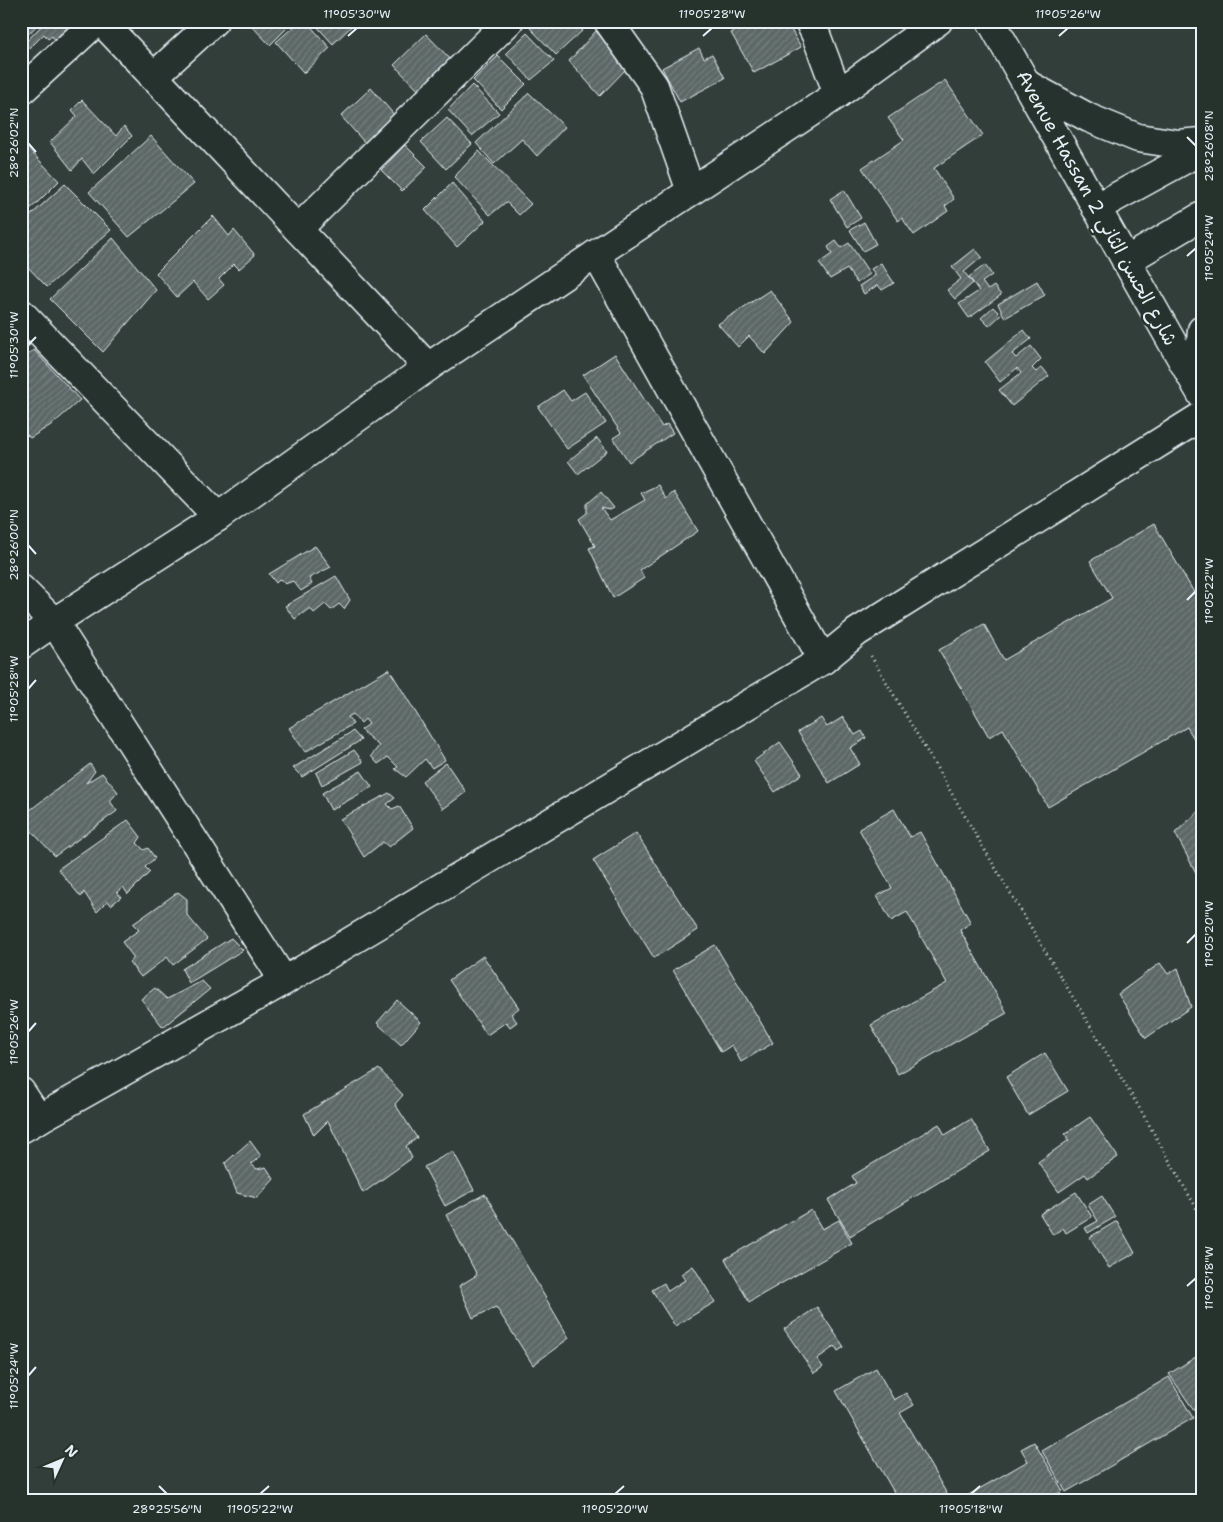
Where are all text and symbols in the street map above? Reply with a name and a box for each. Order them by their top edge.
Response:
text: 11°05'30"W [323,6,391,22]
text: 11°05'28"W [679,6,745,22]
text: 11°05'26"W [1035,6,1101,22]
street label: Avenue Hassan 2 شارع الحسن الثاني [1007,66,1183,352]
text: 28°26'02"N [6,108,22,178]
text: 28°26'08"N [1201,110,1217,182]
text: 11°05'24"W [1201,215,1217,281]
text: 11°05'30"W [6,311,22,379]
text: 28°26'00"N [6,509,22,581]
text: 11°05'22"W [1201,558,1217,624]
text: 11°05'28"W [6,656,22,722]
text: 11°05'20"W [1201,900,1217,968]
text: 11°05'26"W [6,999,22,1065]
text: 11°05'18"W [1201,1246,1217,1310]
text: 11°05'24"W [6,1343,22,1409]
north arrow [38,1434,88,1484]
text: N [61,1441,82,1461]
text: 28°25'56"N [132,1501,202,1517]
text: 11°05'22"W [227,1501,293,1517]
text: 11°05'20"W [581,1501,649,1517]
text: 11°05'18"W [939,1501,1003,1517]

